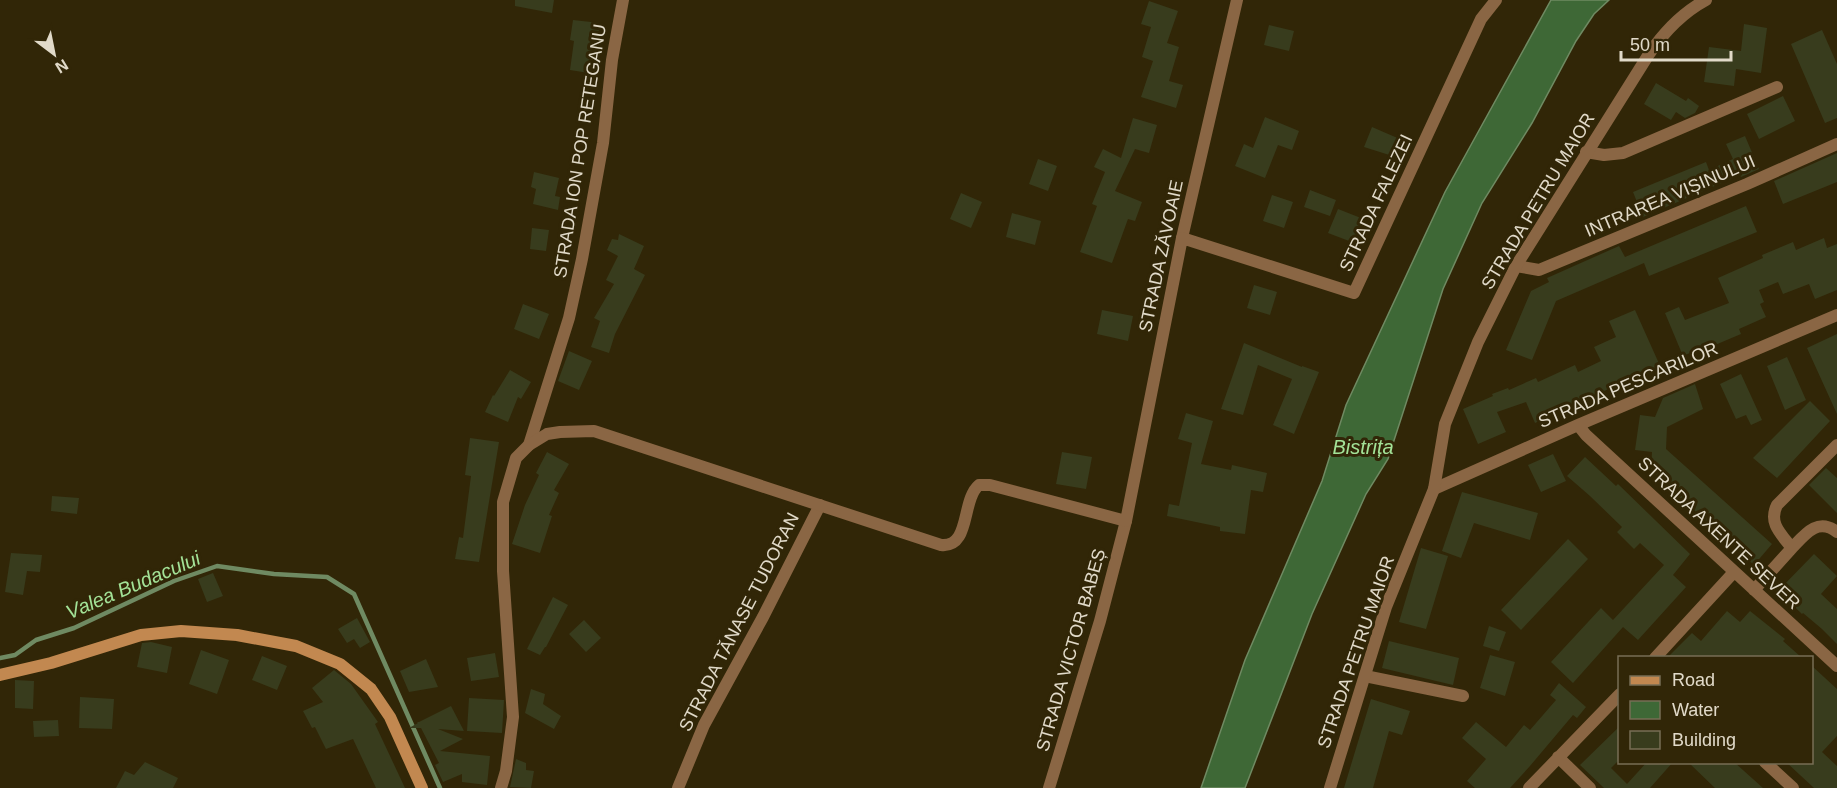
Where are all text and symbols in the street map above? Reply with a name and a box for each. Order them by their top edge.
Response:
street label: STRADA ION POP RETEGANU [550,23,610,279]
north arrow [24,24,84,84]
scale bar [1621,24,1730,62]
text: 50 m [1630,35,1670,55]
text: N [52,56,71,77]
street label: STRADA PETRU MAIOR [1477,109,1599,293]
street label: STRADA FALEZEI [1335,131,1417,275]
street label: INTRAREA VIȘINULUI [1582,151,1758,241]
street label: STRADA ZĂVOAIE [1135,178,1187,334]
street label: STRADA PESCARILOR [1535,338,1721,432]
water label: Bistrița [1332,436,1394,458]
street label: STRADA AXENTE SEVER [1634,453,1804,613]
street label: STRADA TĂNASE TUDORAN [675,509,803,735]
street label: STRADA VICTOR BABEȘ [1032,546,1110,754]
water label: Valea Budacului [63,547,204,623]
street label: STRADA PETRU MAIOR [1314,553,1398,751]
legend [1618,656,1813,764]
text: Road [1672,670,1715,690]
text: Water [1672,700,1719,720]
text: Building [1672,730,1736,750]

